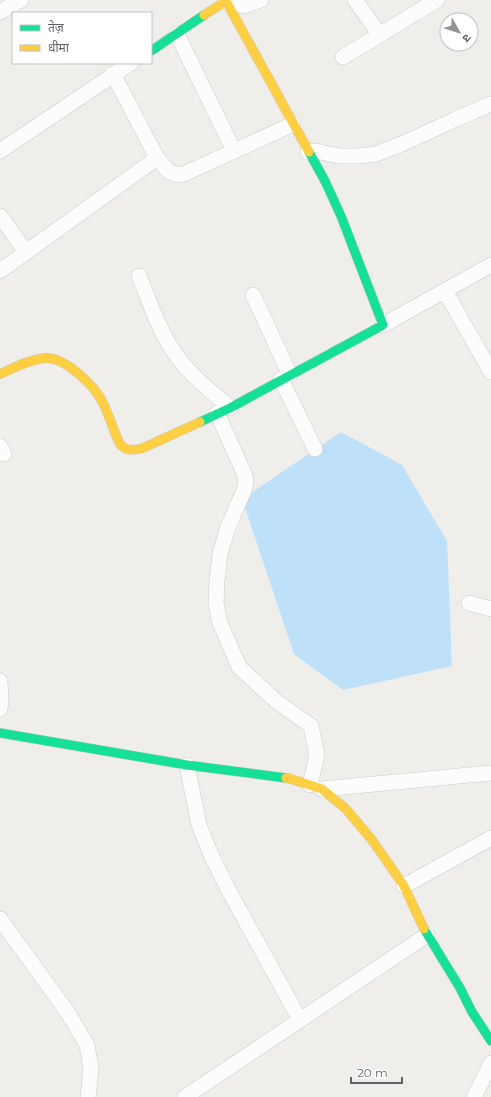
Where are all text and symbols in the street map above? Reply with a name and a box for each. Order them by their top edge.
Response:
legend [12,12,152,64]
north arrow [439,12,479,52]
text: तेज़ [48,20,65,35]
text: उ [459,31,474,46]
text: धीमा [48,40,70,55]
scale bar [351,1059,402,1085]
text: 20 m [357,1065,388,1080]

